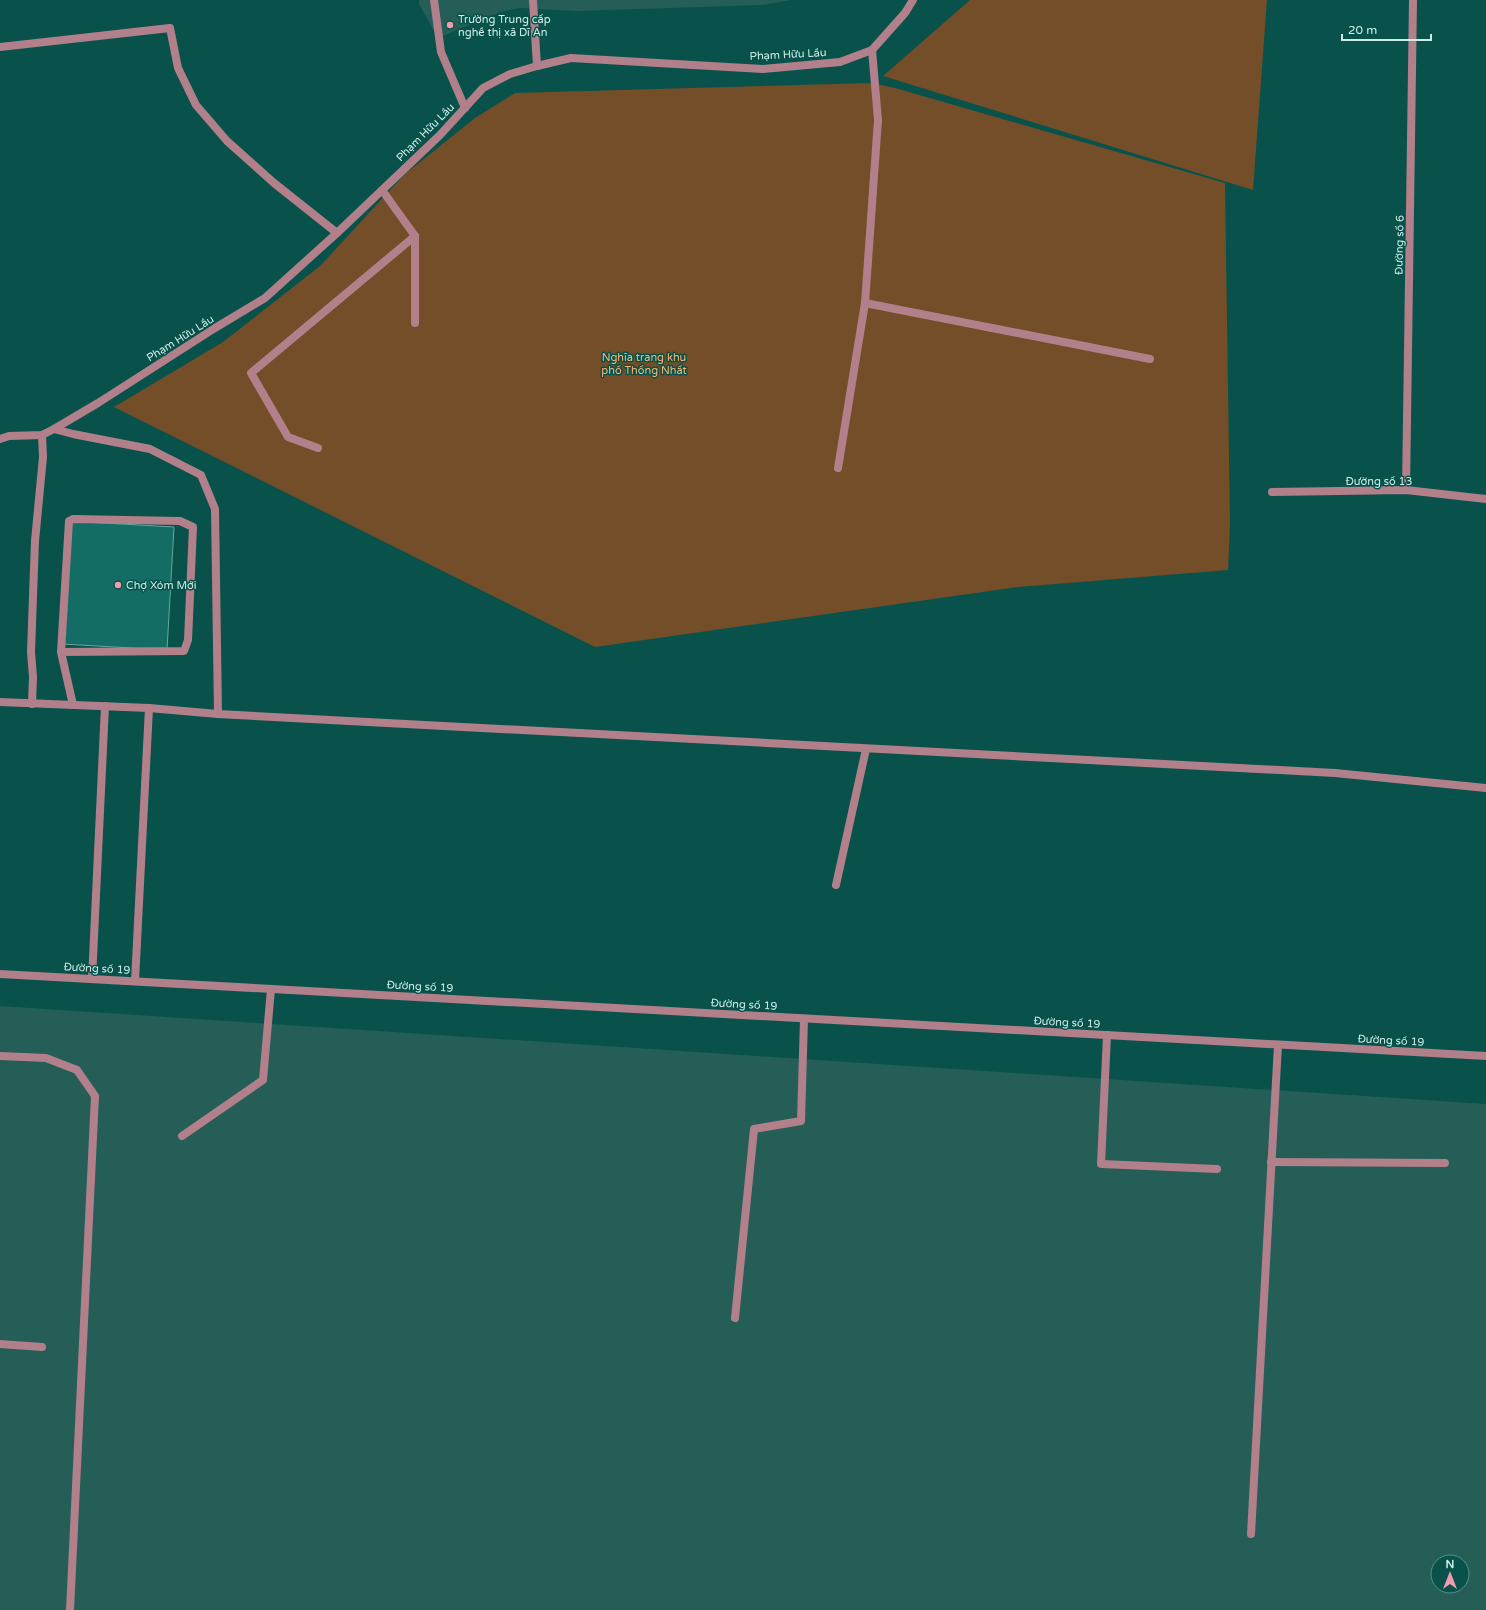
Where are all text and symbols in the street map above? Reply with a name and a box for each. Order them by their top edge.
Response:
place label: Trường Trung cấp nghề thị xã Dĩ An [458,13,551,39]
scale bar [1342,16,1431,42]
marker: Trường Trung cấp nghề thị xã Dĩ An [445,20,455,30]
text: 20 m [1348,23,1377,37]
street label: Phạm Hữu Lầu [749,46,827,63]
street label: Phạm Hữu Lầu [394,101,457,164]
street label: Đường số 6 [1392,215,1407,275]
street label: Phạm Hữu Lầu [144,313,216,364]
park label: Nghĩa trang khu phố Thống Nhất [601,351,687,377]
street label: Đường số 13 [1346,475,1413,488]
place label: Chợ Xóm Mới [126,579,196,592]
marker: Chợ Xóm Mới [113,580,123,590]
street label: Đường số 19 [63,960,131,977]
street label: Đường số 19 [386,978,454,995]
street label: Đường số 19 [710,996,778,1013]
street label: Đường số 19 [1033,1014,1101,1031]
street label: Đường số 19 [1357,1032,1425,1049]
north arrow [1430,1554,1470,1594]
text: N [1446,1558,1454,1571]

